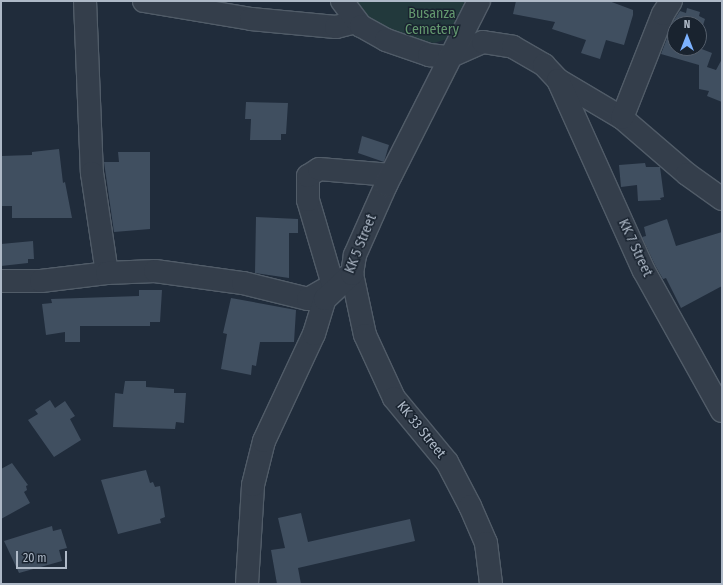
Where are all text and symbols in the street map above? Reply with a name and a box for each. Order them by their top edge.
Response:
park label: Busanza Cemetery [405,6,459,38]
north arrow [667,16,707,56]
text: N [684,18,690,31]
street label: KK 5 Street [342,212,380,276]
street label: KK 7 Street [614,217,656,279]
street label: KK 33 Street [393,398,449,462]
scale bar [18,543,69,569]
text: 20 m [23,551,47,565]

